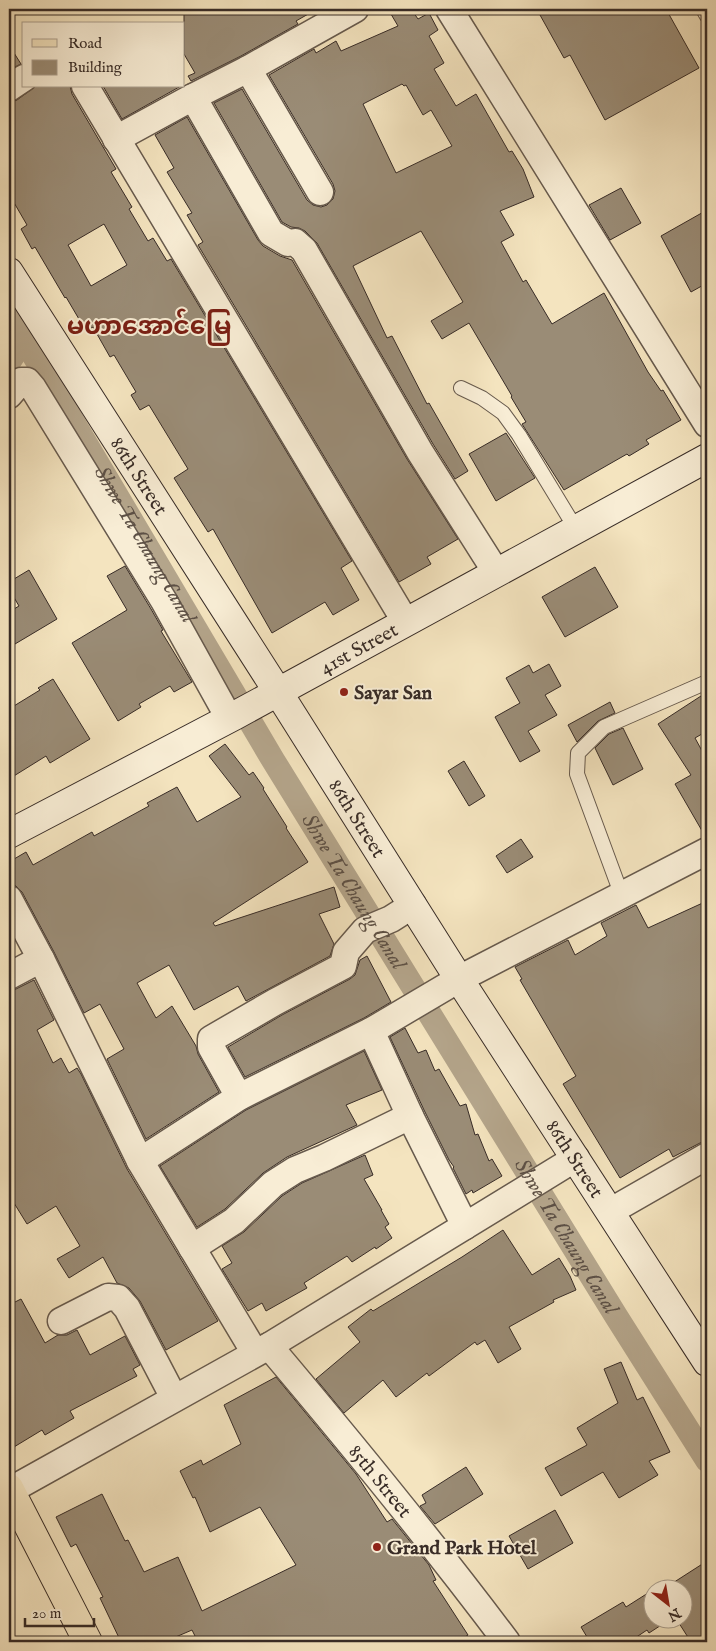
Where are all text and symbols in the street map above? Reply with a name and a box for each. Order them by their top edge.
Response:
legend [22,22,185,88]
text: Road [68,34,103,53]
text: Building [68,58,123,77]
district label: မဟာအောင်မြေ [67,308,231,346]
street label: 86th Street [104,433,173,520]
water label: Shwe Ta Chaung Canal [87,461,202,630]
street label: 41st Street [316,618,403,681]
place label: Sayar San [354,681,433,706]
marker: Sayar San [338,686,350,698]
street label: 86th Street [322,775,390,863]
water label: Shwe Ta Chaung Canal [295,809,412,977]
street label: 86th Street [540,1116,608,1203]
water label: Shwe Ta Chaung Canal [507,1154,625,1321]
street label: 85th Street [342,1440,417,1523]
place label: Grand Park Hotel [387,1536,537,1561]
marker: Grand Park Hotel [371,1541,383,1553]
north arrow [644,1578,694,1628]
scale bar [25,1596,94,1628]
text: N [664,1603,685,1625]
text: 20 m [32,1604,62,1623]

